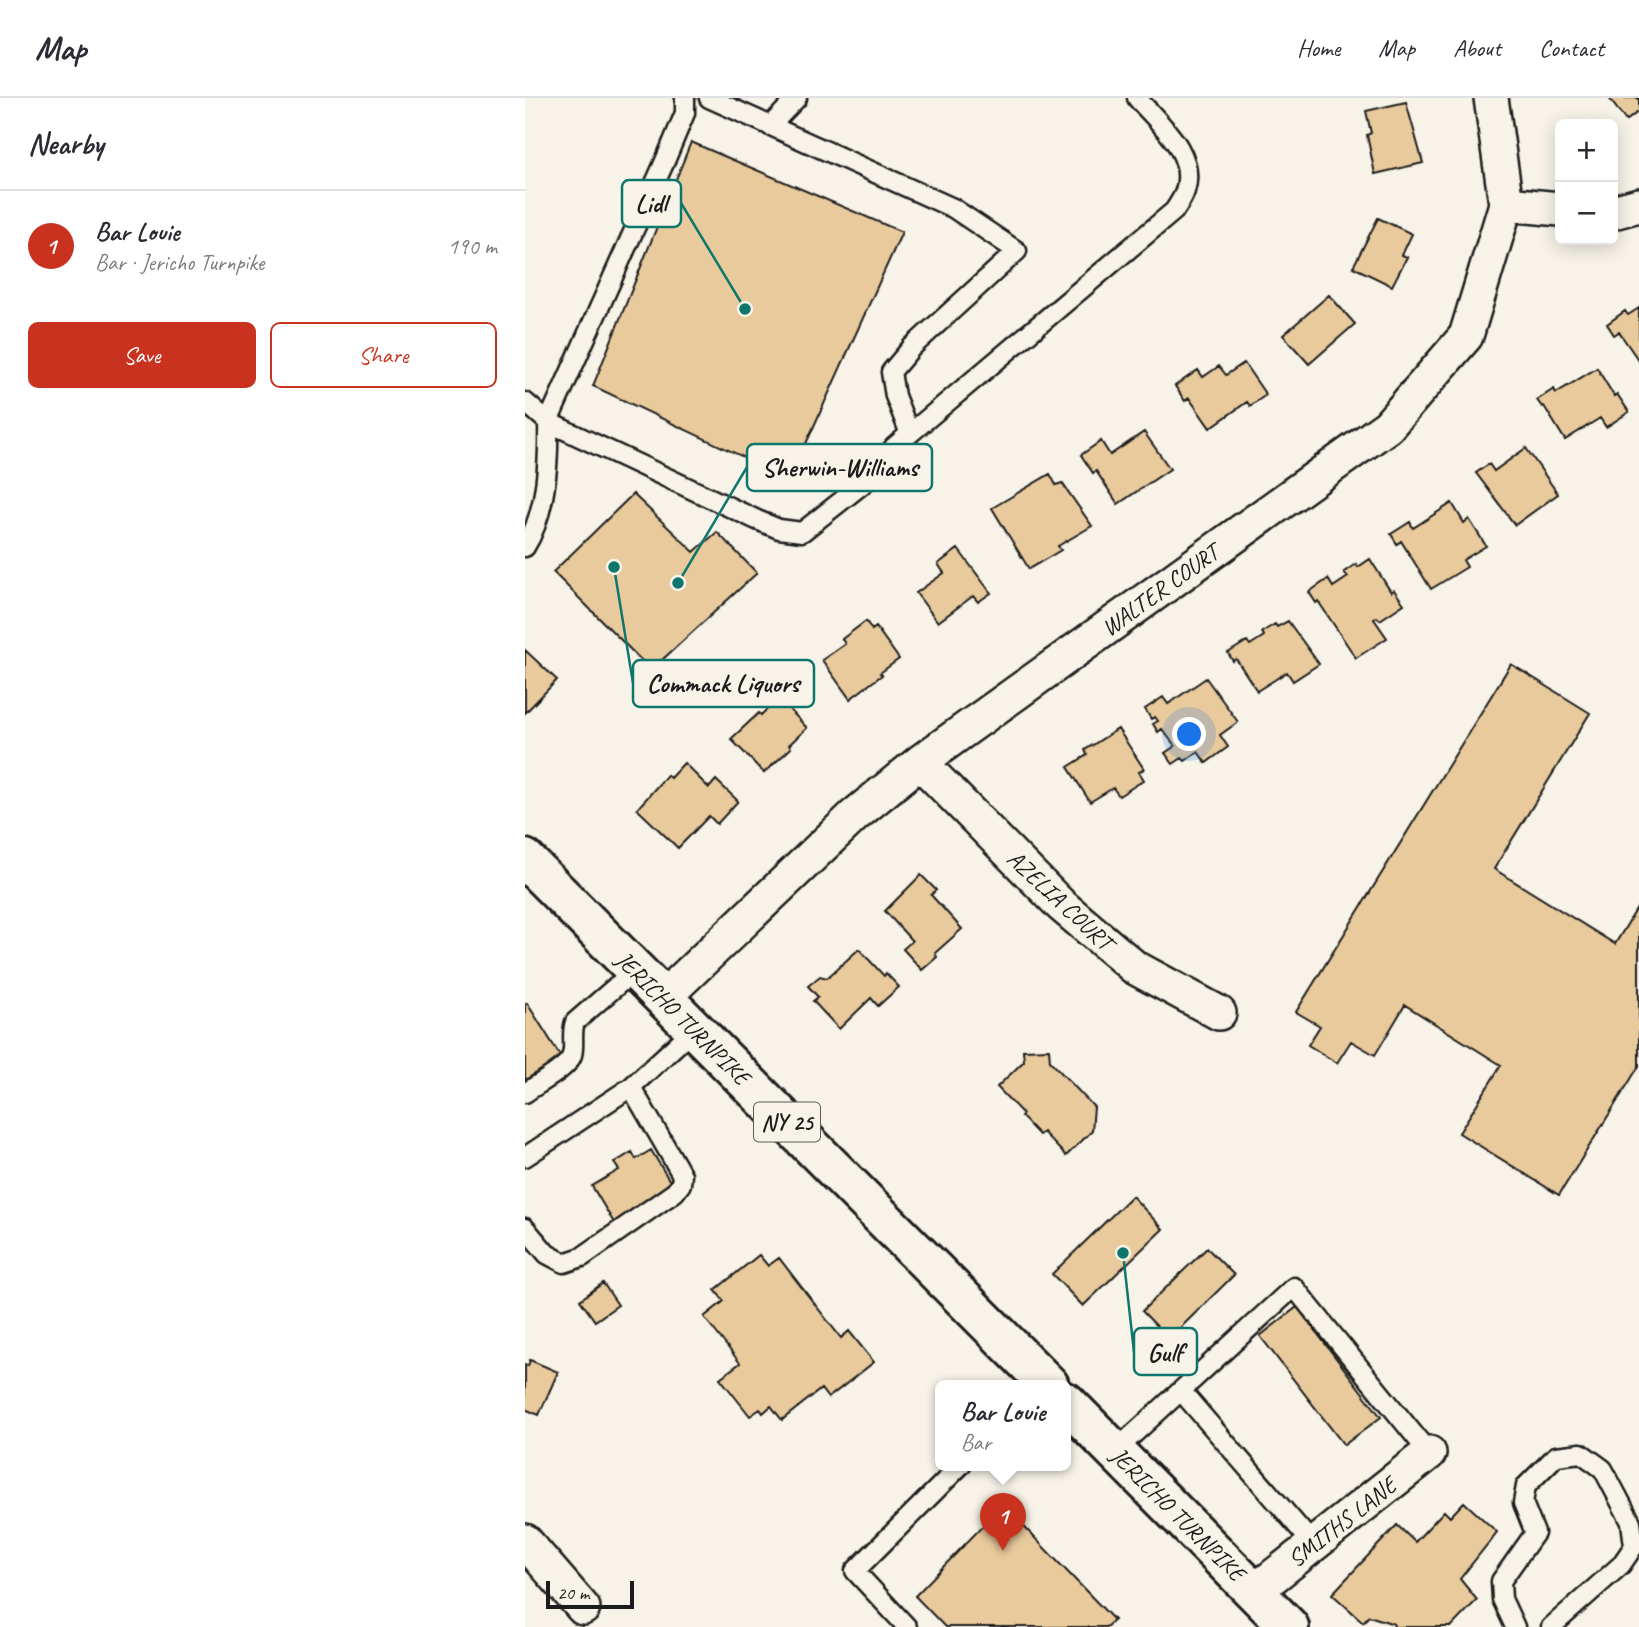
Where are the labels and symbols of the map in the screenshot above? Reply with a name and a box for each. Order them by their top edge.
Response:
callout: Lidl [622,180,681,227]
text: Lidl [635,187,671,220]
callout: Sherwin-Williams [747,444,932,491]
text: Sherwin-Williams [762,451,921,484]
street label: WALTER COURT [1096,535,1228,643]
callout: Commack Liquors [633,660,814,707]
text: Commack Liquors [647,667,802,700]
your location [1172,717,1206,751]
street label: AZELIA COURT [1001,844,1123,961]
street label: JERICHO TURNPIKE [609,944,759,1094]
road number: NY 25 [754,1102,820,1142]
callout: Gulf [1134,1328,1197,1375]
text: Gulf [1147,1336,1189,1369]
street label: JERICHO TURNPIKE [1104,1440,1254,1590]
street label: SMITHS LANE [1282,1468,1405,1574]
pin: 1 [980,1493,1026,1551]
scale bar [546,1578,633,1610]

